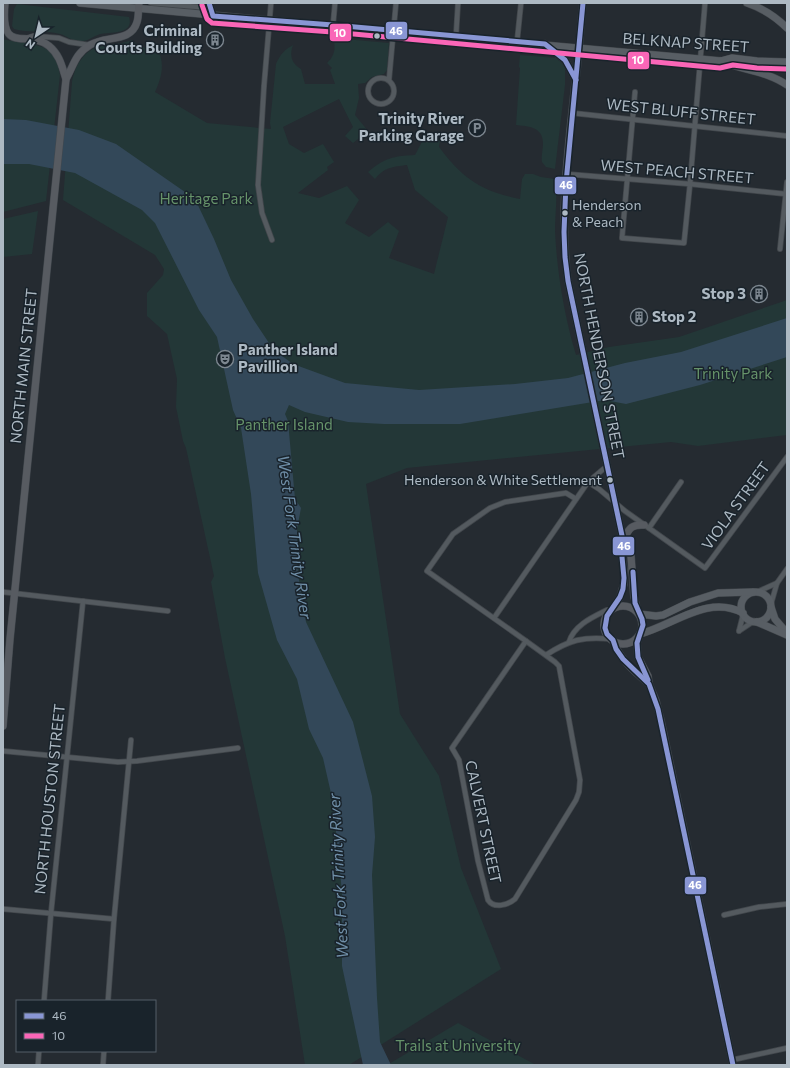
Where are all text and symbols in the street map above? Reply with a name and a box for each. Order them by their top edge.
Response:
north arrow [16,16,56,56]
place label: Criminal Courts Building [95,21,202,56]
line badge: 46 [385,21,408,40]
line badge: 10 [329,23,352,42]
text: 46 [389,24,403,37]
text: 10 [334,26,346,39]
street label: BELKNAP STREET [622,29,750,55]
building icon: Criminal Courts Building [205,30,225,50]
unlabelled marker [372,31,382,41]
text: N [23,37,37,52]
line badge: 10 [627,51,650,70]
text: 10 [632,53,644,66]
street label: WEST BLUFF STREET [605,94,757,128]
place label: Trinity River Parking Garage [359,109,464,144]
parking icon: Trinity River Parking Garage [467,118,487,138]
street label: WEST PEACH STREET [600,155,755,187]
line badge: 46 [554,176,577,195]
text: 46 [559,178,573,191]
park label: Heritage Park [159,189,253,207]
place label: Henderson & Peach [572,196,641,230]
marker: Henderson & Peach [560,208,570,218]
street label: NORTH HENDERSON STREET [571,251,629,461]
place label: Stop 3 [701,284,746,302]
building icon: Stop 3 [749,284,769,304]
street label: NORTH MAIN STREET [6,287,40,444]
building icon: Stop 2 [629,307,649,327]
place label: Stop 2 [652,307,696,325]
place label: Panther Island Pavillion [238,340,337,375]
theatre icon: Panther Island Pavillion [215,349,235,369]
park label: Trinity Park [694,364,772,382]
park label: Panther Island [235,415,333,433]
water label: West Fork Trinity River [275,454,317,621]
street label: VIOLA STREET [697,458,773,553]
place label: Henderson & White Settlement [404,471,602,488]
marker: Henderson & White Settlement [605,475,615,485]
line badge: 46 [612,536,635,556]
text: 46 [617,539,631,552]
street label: NORTH HOUSTON STREET [30,702,68,895]
street label: CALVERT STREET [462,759,506,885]
water label: West Fork Trinity River [324,792,351,959]
line badge: 46 [684,876,707,895]
text: 46 [688,878,702,891]
legend [16,1000,156,1052]
text: 46 [52,1008,66,1022]
text: 10 [52,1028,65,1042]
park label: Trails at University [395,1036,521,1054]

